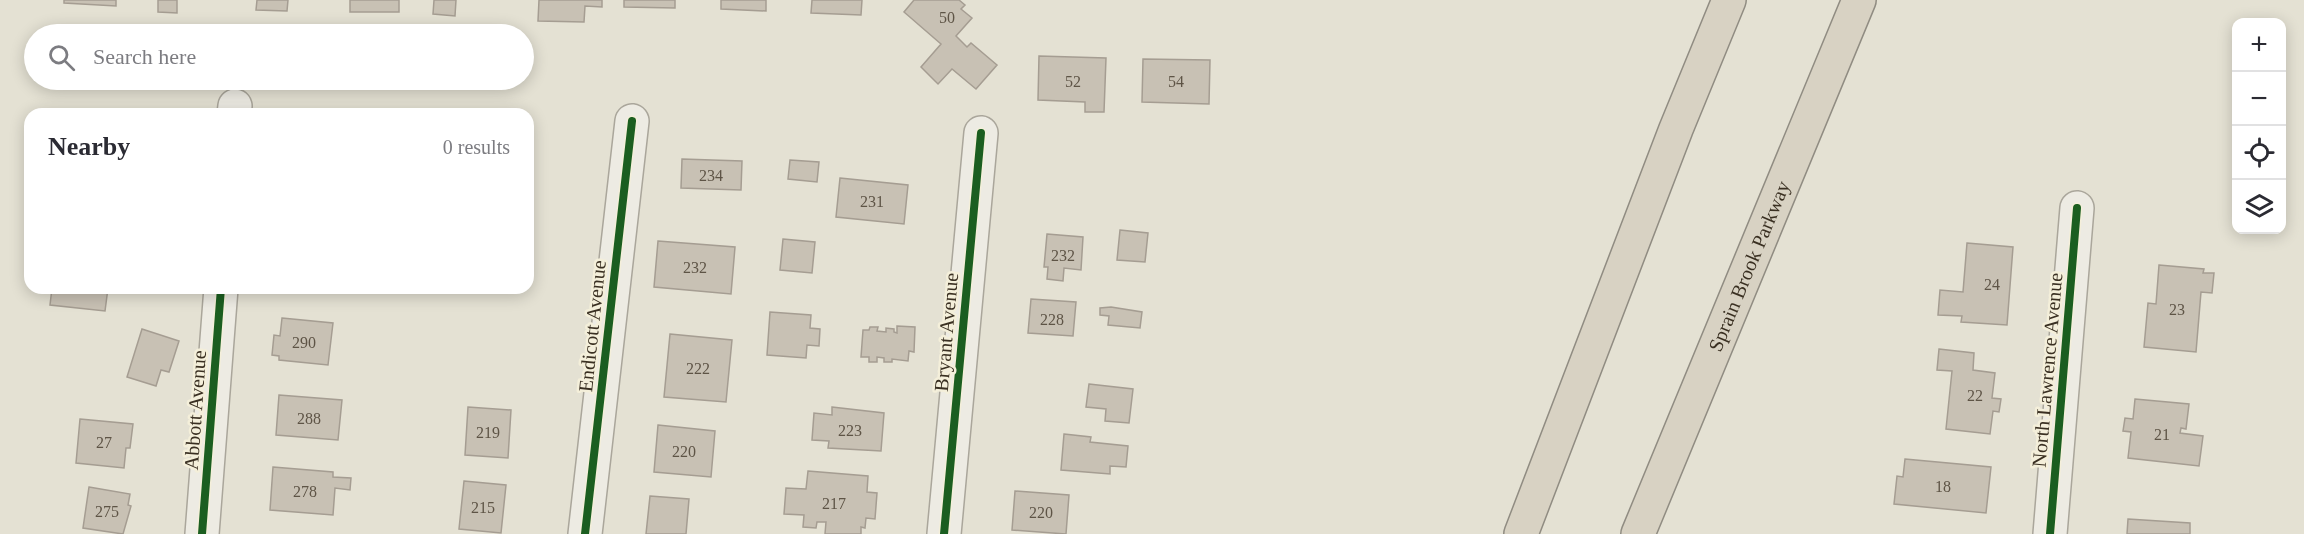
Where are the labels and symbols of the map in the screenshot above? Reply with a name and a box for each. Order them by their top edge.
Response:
house number: 50 [939,9,955,26]
house number: 52 [1065,73,1081,90]
house number: 54 [1168,73,1184,90]
house number: 234 [699,167,723,184]
street label: Sprain Brook Parkway [1704,178,1795,354]
house number: 231 [860,193,884,210]
house number: 232 [1051,247,1075,264]
street label: Endicott Avenue [574,259,610,393]
house number: 232 [683,259,707,276]
street label: Bryant Avenue [930,272,963,392]
street label: North Lawrence Avenue [2028,272,2066,468]
house number: 24 [1984,276,2000,293]
house number: 23 [2169,301,2185,318]
house number: 228 [1040,311,1064,328]
house number: 290 [292,334,316,351]
street label: Abbott Avenue [180,349,210,471]
house number: 222 [686,360,710,377]
house number: 22 [1967,387,1983,404]
house number: 288 [297,410,321,427]
house number: 223 [838,422,862,439]
house number: 219 [476,424,500,441]
house number: 21 [2154,426,2170,443]
house number: 27 [96,434,112,451]
house number: 220 [672,443,696,460]
house number: 18 [1935,478,1951,495]
house number: 278 [293,483,317,500]
house number: 217 [822,495,846,512]
house number: 215 [471,499,495,516]
house number: 275 [95,503,119,520]
house number: 220 [1029,504,1053,521]

